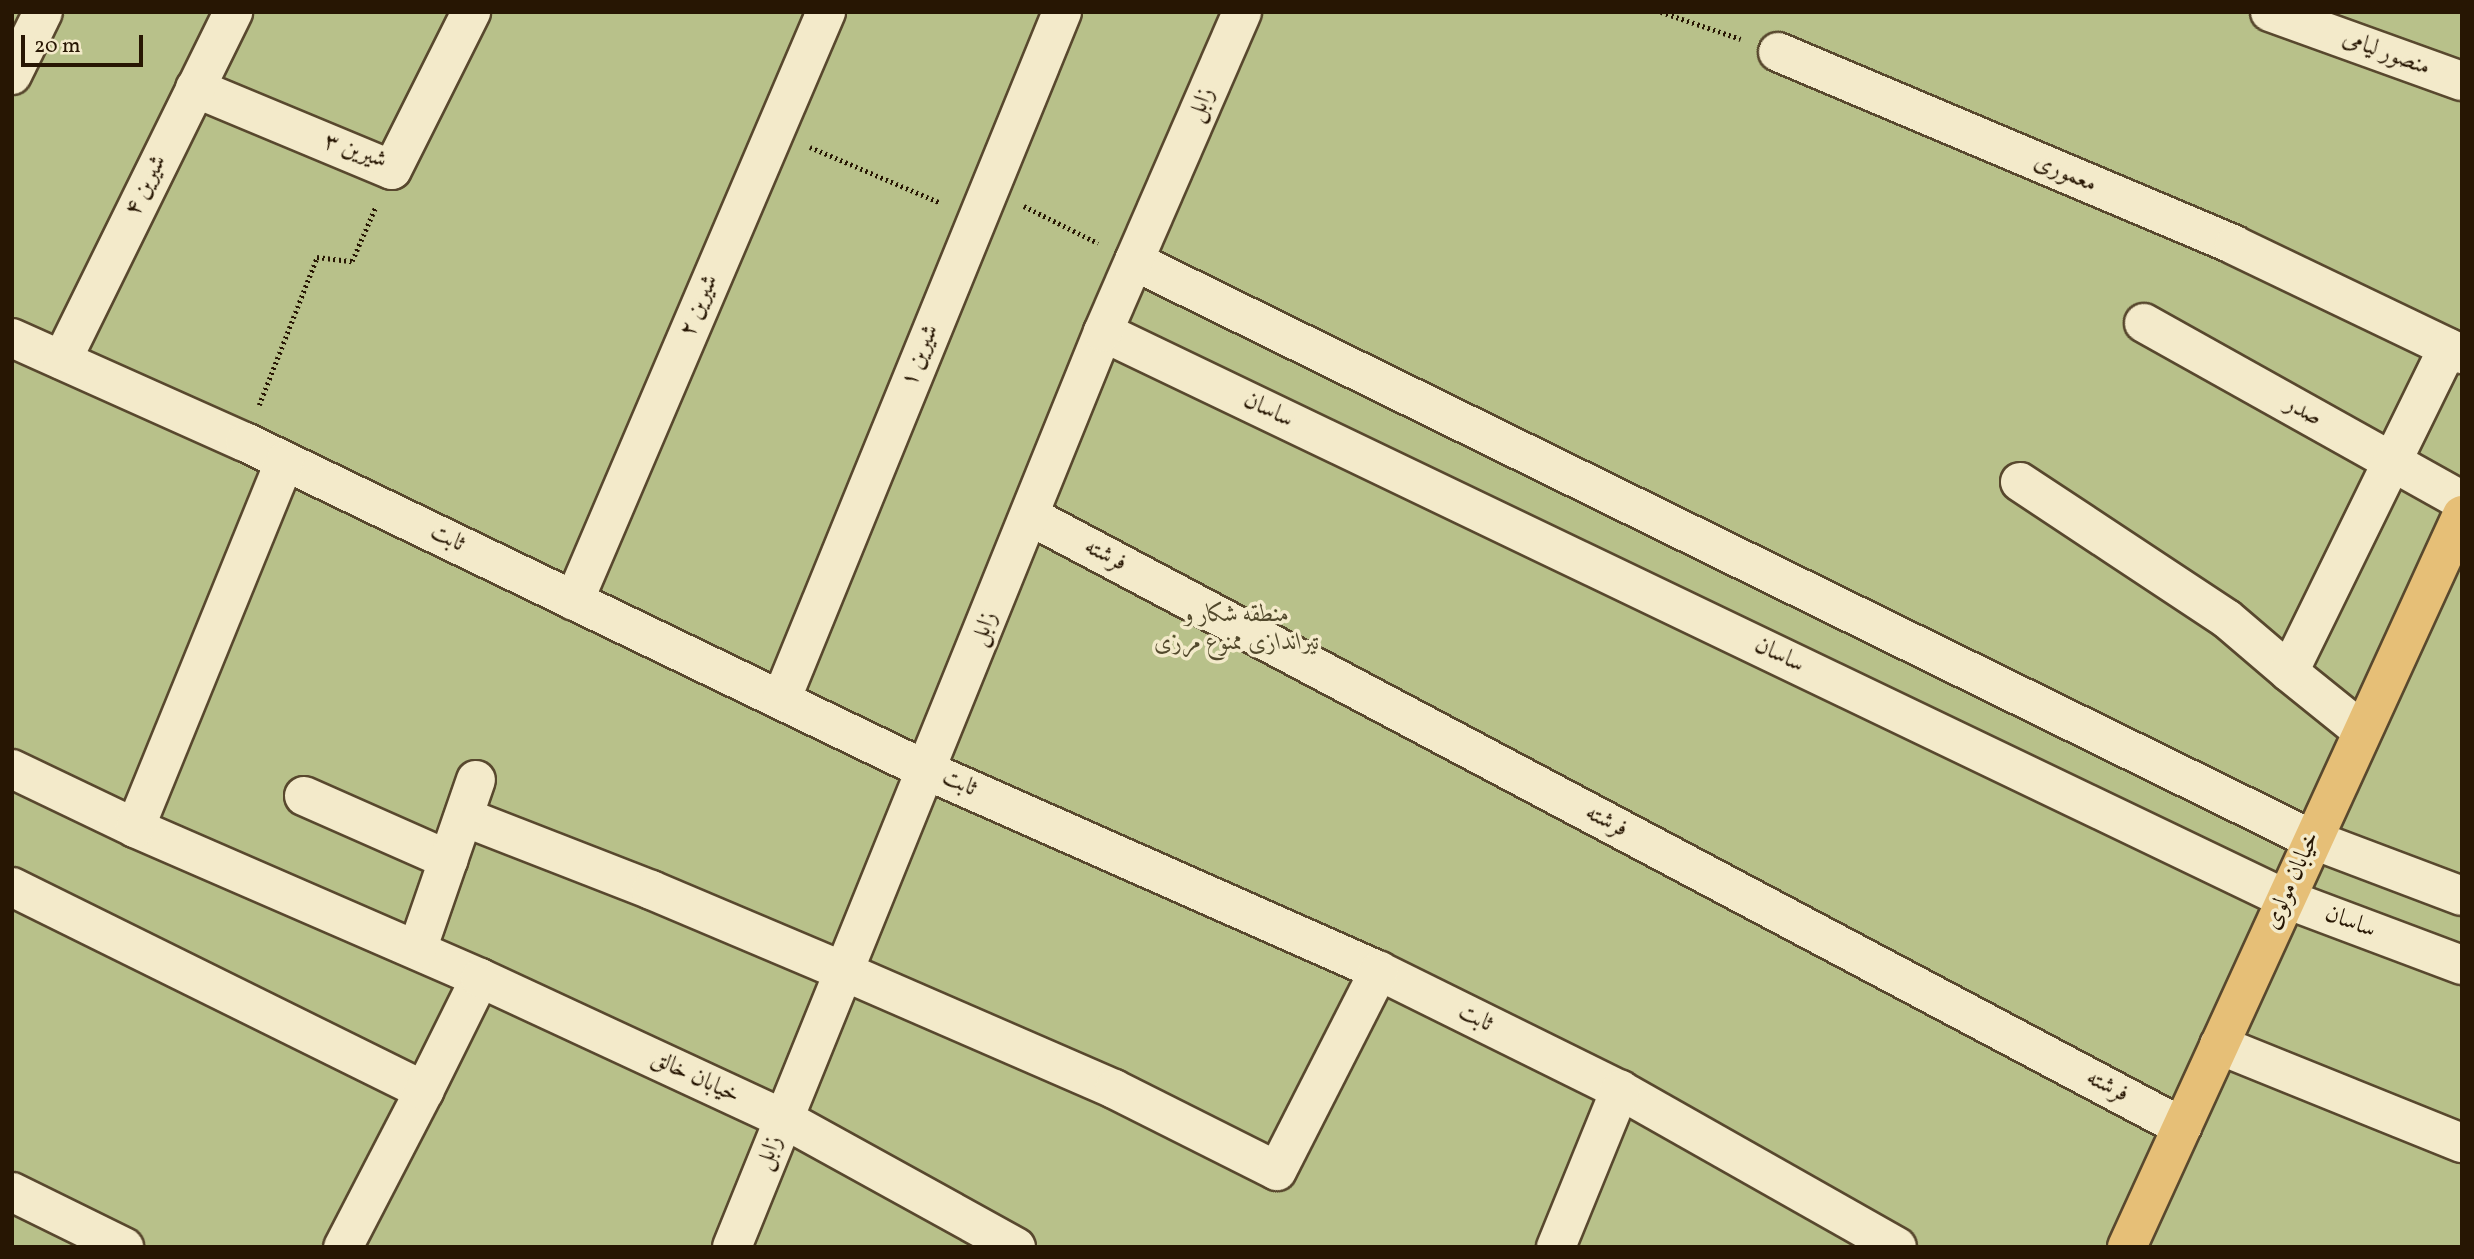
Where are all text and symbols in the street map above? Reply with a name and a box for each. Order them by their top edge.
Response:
scale bar [24,21,147,65]
street label: منصور لیامی [2338,25,2434,83]
text: 20 m [34,32,80,61]
street label: زابل [1182,83,1222,127]
street label: شیرین ۳ [320,128,390,176]
street label: معموری [2029,148,2101,200]
street label: شیرین ۴ [120,151,174,221]
street label: شیرین ۲ [674,271,726,341]
street label: شیرین ۱ [896,321,946,391]
street label: ساسان [1238,387,1298,435]
street label: صدر [2280,390,2326,434]
street label: ثابت [425,518,469,560]
street label: فرشته [1079,533,1131,579]
park label: منطقه شکار و تیراندازی ممنوع مرزی [1154,602,1320,658]
street label: زابل [965,607,1005,651]
street label: ساسان [1749,632,1809,680]
street label: ثابت [937,764,981,804]
street label: فرشته [1580,799,1632,845]
street label: خیابان مولوی [2259,828,2327,934]
street label: ساسان [2321,900,2379,946]
street label: ثابت [1453,998,1497,1040]
street label: خیابان خالق [646,1045,744,1111]
street label: فرشته [2081,1064,2133,1110]
street label: زابل [750,1131,790,1175]

